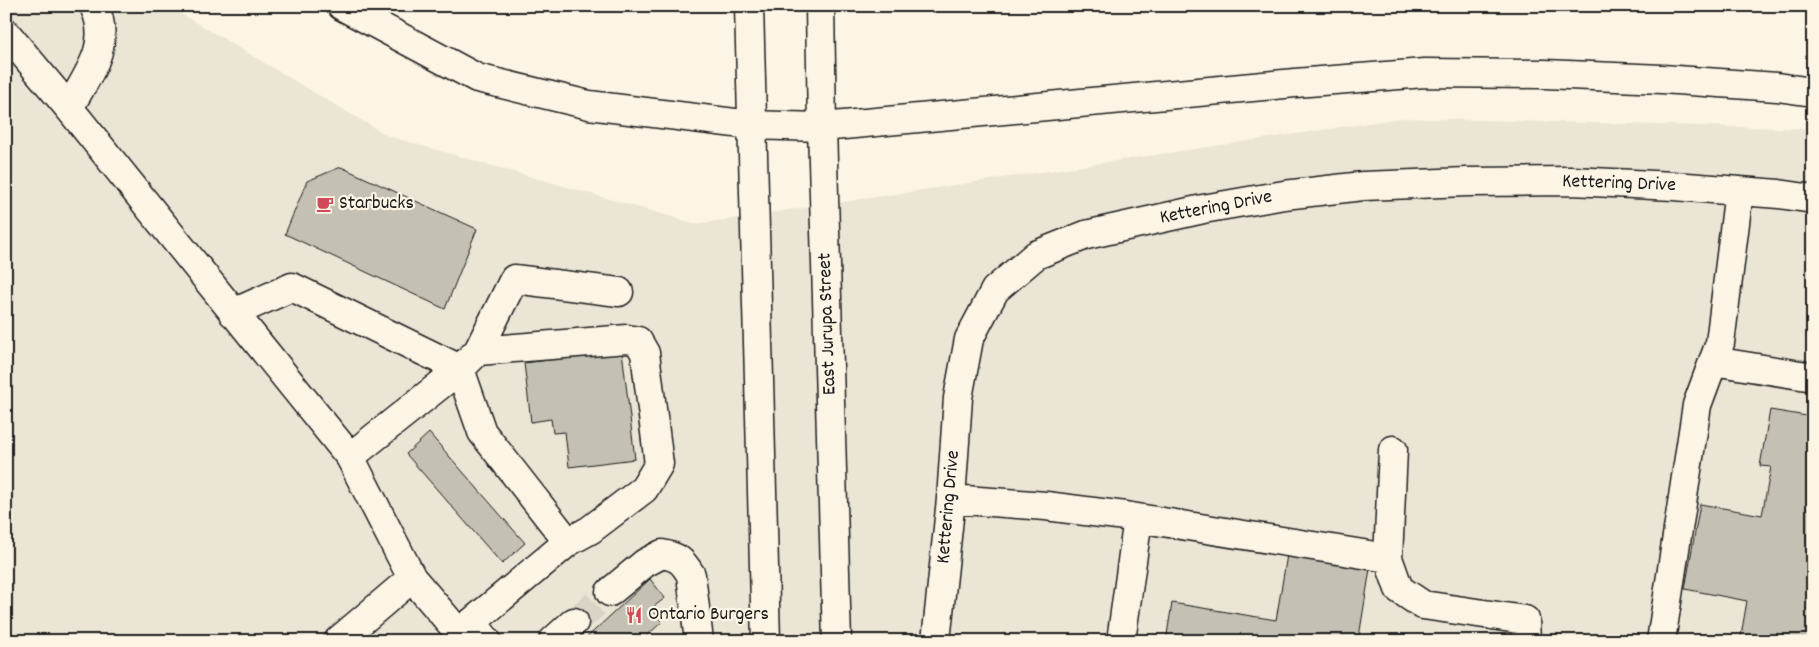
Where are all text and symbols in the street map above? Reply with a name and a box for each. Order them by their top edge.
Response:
street label: Kettering Drive [1562,168,1677,200]
street label: Kettering Drive [1157,183,1275,233]
place label: Starbucks [339,190,414,218]
cafe icon: Starbucks [315,194,335,214]
street label: East Jurupa Street [812,252,844,396]
street label: Kettering Drive [930,449,968,565]
place label: Ontario Burgers [648,601,769,629]
restaurant icon: Ontario Burgers [624,605,644,625]

